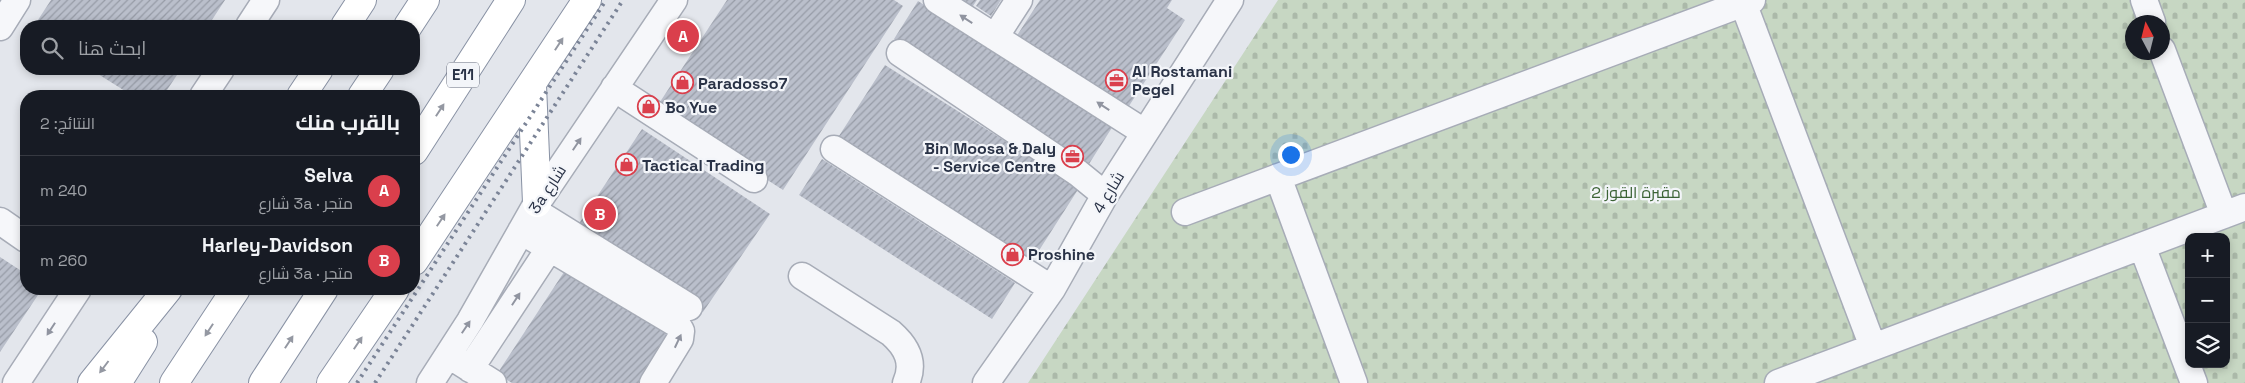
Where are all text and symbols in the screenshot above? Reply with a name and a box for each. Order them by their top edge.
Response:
one-way arrow [960,14,973,24]
north arrow [2125,15,2170,60]
pin: A [667,17,699,55]
search box [20,20,420,75]
icon: search [38,34,66,62]
text: ابحث هنا [78,36,146,61]
one-way arrow [554,38,564,51]
place label: Al Rostamani Pegel [1132,61,1232,100]
road number: E11 [447,62,479,88]
office icon: Al Rostamani Pegel [1104,68,1128,92]
shop icon: Paradosso7 [670,71,694,95]
place label: Paradosso7 [698,73,788,94]
shop icon: Bo Yue [637,95,661,119]
place label: Bo Yue [665,97,717,118]
one-way arrow [1096,102,1110,111]
one-way arrow [436,103,445,116]
text: بالقرب منك [296,109,400,136]
text: النتائج: 2 [40,113,95,134]
one-way arrow [572,137,582,150]
place label: Bin Moosa & Daly - Service Centre [924,138,1056,177]
your location [1278,142,1304,168]
office icon: Bin Moosa & Daly - Service Centre [1060,145,1084,169]
shop icon: Tactical Trading [614,153,638,177]
place label: Tactical Trading [642,155,764,176]
street label: 3a شارع [524,161,572,218]
text: Selva [304,163,353,188]
street label: شارع 4 [1088,168,1130,218]
text: 240 m [40,180,87,201]
text: A [379,180,389,201]
park label: مقبرة القوز 2 [1591,182,1681,203]
text: متجر · 3a شارع [258,193,353,214]
pin: B [584,195,616,233]
one-way arrow [436,214,446,227]
text: Harley-Davidson [202,233,353,258]
map controls [2185,233,2230,368]
button: + [2185,233,2230,278]
shop icon: Proshine [1000,242,1024,266]
place label: Proshine [1028,244,1095,265]
text: 260 m [40,250,88,271]
text: B [379,250,389,271]
text: متجر · 3a شارع [258,263,353,284]
button: − [2185,278,2230,323]
one-way arrow [511,292,521,305]
one-way arrow [461,321,471,334]
one-way arrow [47,323,56,336]
one-way arrow [205,323,214,336]
button: layers [2185,323,2230,368]
one-way arrow [674,334,682,348]
one-way arrow [285,335,294,349]
one-way arrow [354,336,363,349]
one-way arrow [98,360,109,373]

